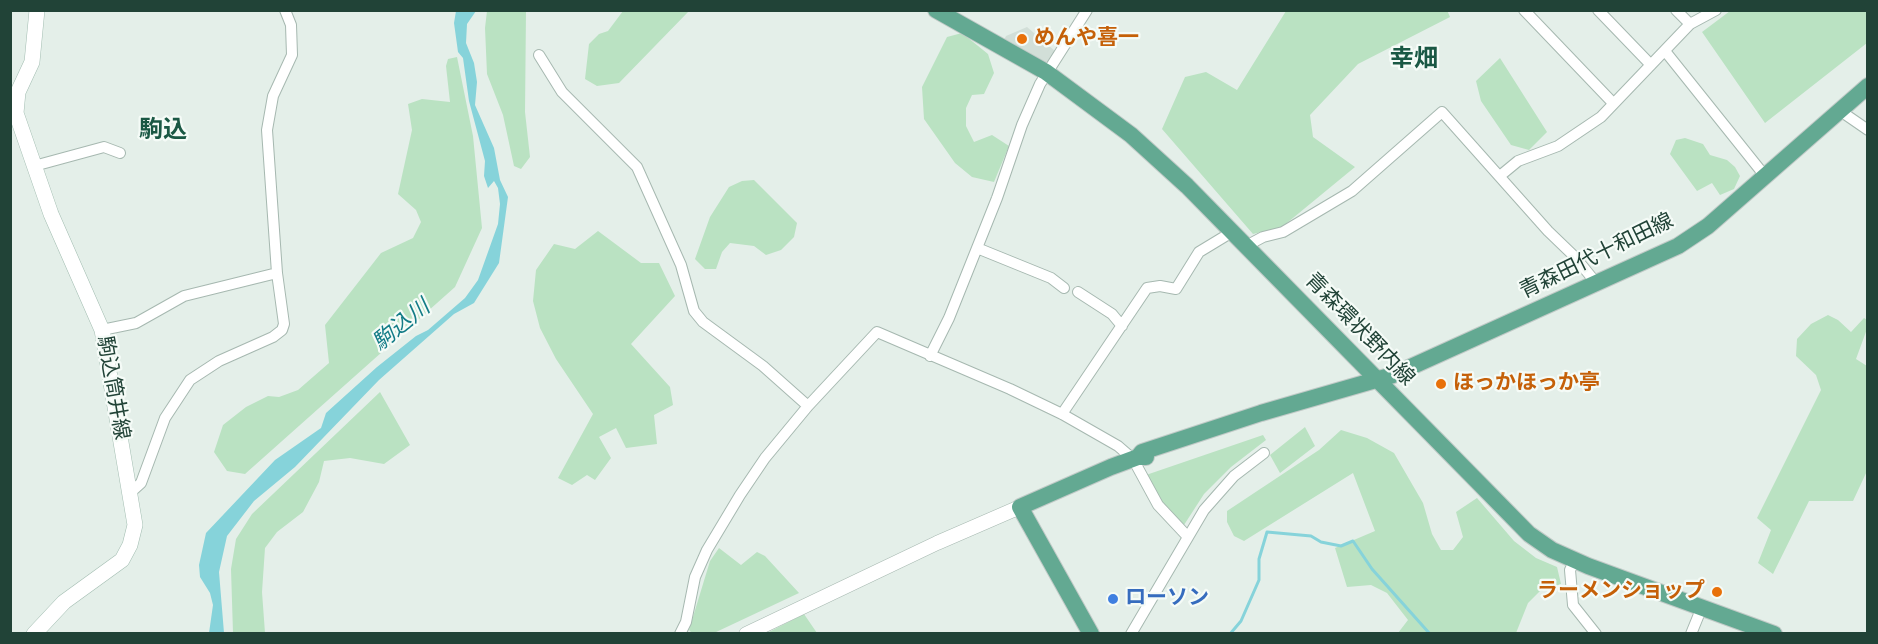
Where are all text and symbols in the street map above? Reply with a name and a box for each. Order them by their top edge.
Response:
place label: めんや喜一 [1034,26,1139,52]
marker: めんや喜一 [1015,32,1029,46]
district label: 幸畑 [1390,46,1438,74]
district label: 駒込 [139,117,187,145]
street label: 青森田代十和田線 [1516,209,1678,305]
street label: 青森環状野内線 [1299,268,1419,392]
water label: 駒込川 [368,295,436,357]
street label: 駒込筒井線 [90,334,134,442]
place label: ほっかほっか亭 [1453,371,1600,397]
marker: ほっかほっか亭 [1434,377,1448,391]
place label: ラーメンショップ [1537,579,1705,605]
marker: ラーメンショップ [1710,585,1724,599]
place label: ローソン [1125,586,1209,612]
marker: ローソン [1106,592,1120,606]

